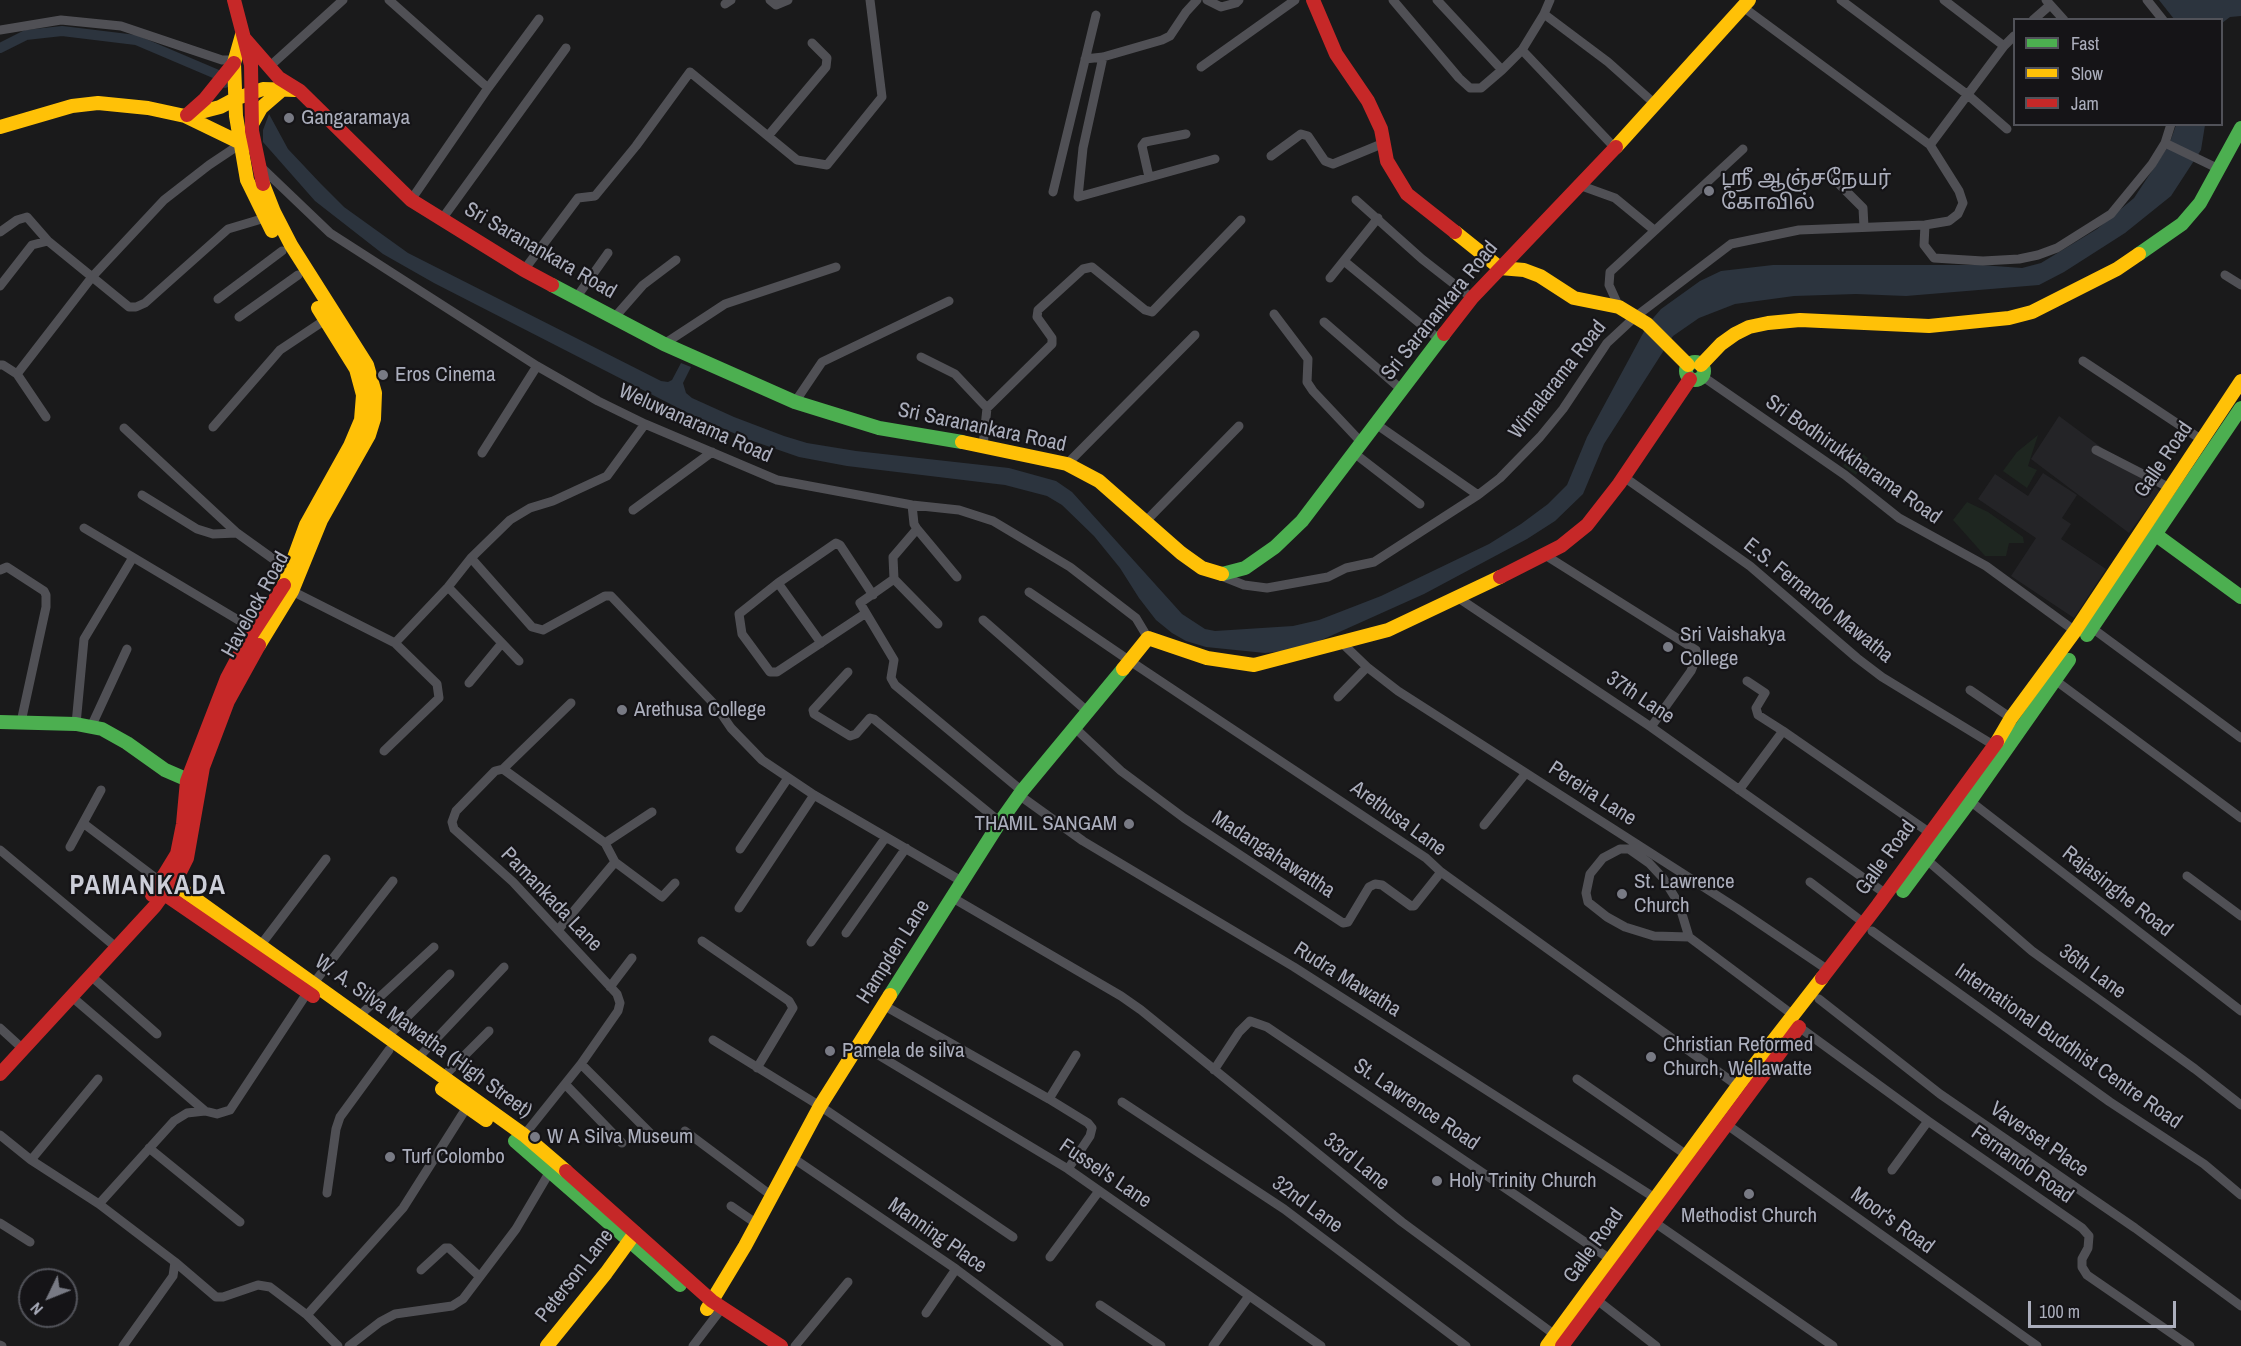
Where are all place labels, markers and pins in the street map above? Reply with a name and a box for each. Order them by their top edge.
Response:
place label: Gangaramaya [301,105,410,131]
marker: Gangaramaya [282,111,296,125]
place label: ஸ்ரீ ஆஞ்சநேயர் கோவில் [1721,166,1891,216]
marker: ஸ்ரீ ஆஞ்சநேயர் கோவில் [1702,184,1716,198]
place label: Eros Cinema [395,362,495,388]
marker: Eros Cinema [376,368,390,382]
place label: Sri Vaishakya College [1680,622,1786,672]
marker: Sri Vaishakya College [1661,640,1675,654]
place label: Arethusa College [634,697,766,723]
marker: Arethusa College [615,703,629,717]
place label: THAMIL SANGAM [974,811,1117,837]
marker: THAMIL SANGAM [1122,817,1136,831]
place label: St. Lawrence Church [1634,869,1735,919]
marker: St. Lawrence Church [1615,887,1629,901]
place label: Christian Reformed Church, Wellawatte [1663,1032,1813,1082]
place label: Pamela de silva [842,1038,965,1064]
marker: Pamela de silva [823,1044,837,1058]
marker: Christian Reformed Church, Wellawatte [1644,1050,1658,1064]
place label: W A Silva Museum [547,1124,693,1150]
marker: W A Silva Museum [528,1130,542,1144]
place label: Turf Colombo [402,1144,505,1170]
marker: Turf Colombo [383,1150,397,1164]
place label: Holy Trinity Church [1449,1168,1597,1194]
marker: Holy Trinity Church [1430,1174,1444,1188]
marker: Methodist Church [1742,1187,1756,1201]
place label: Methodist Church [1681,1203,1817,1229]

